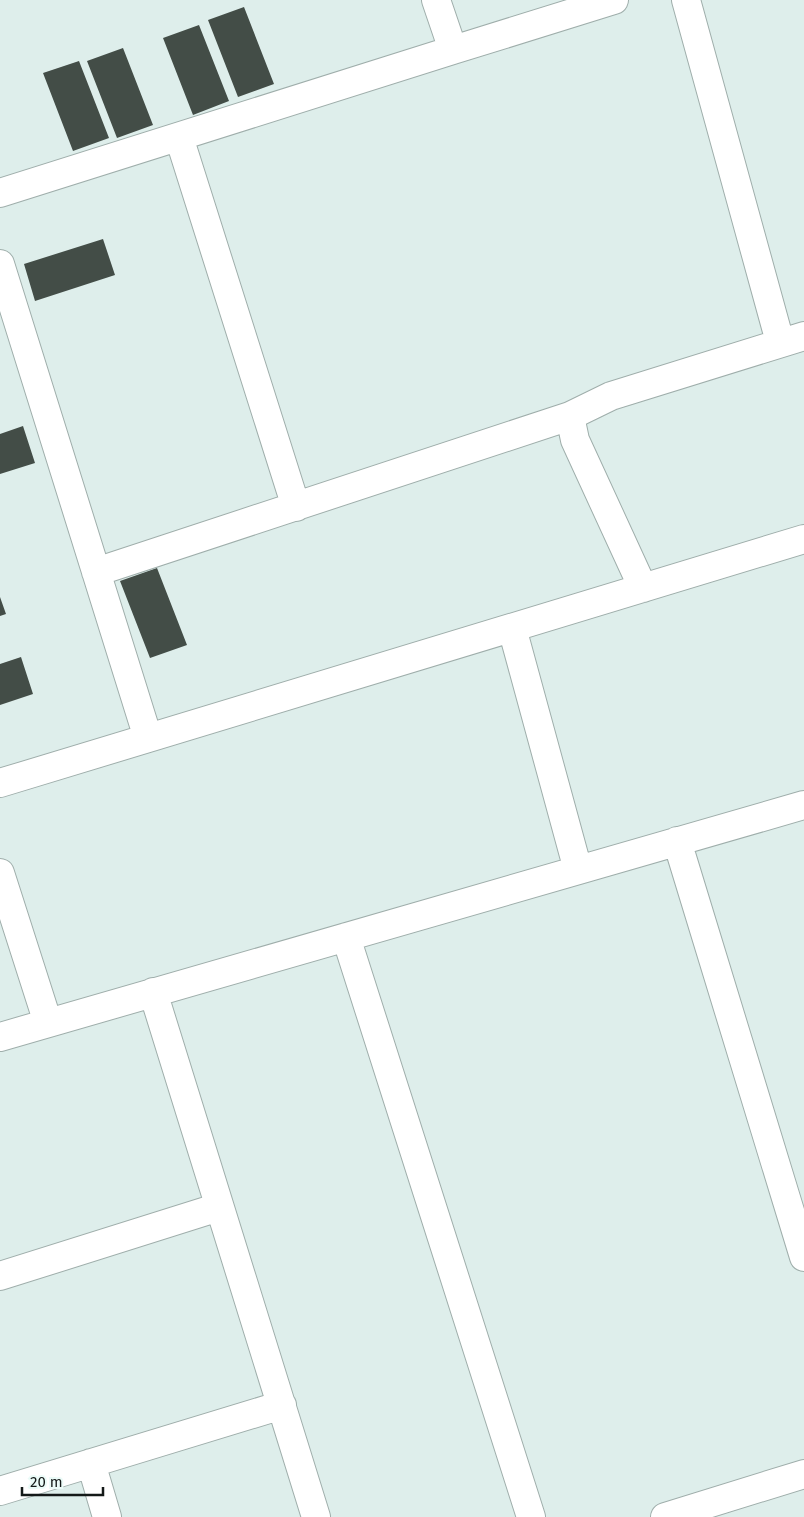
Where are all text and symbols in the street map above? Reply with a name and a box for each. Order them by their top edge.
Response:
scale bar [22,1464,104,1496]
text: 20 m [30,1473,63,1491]

